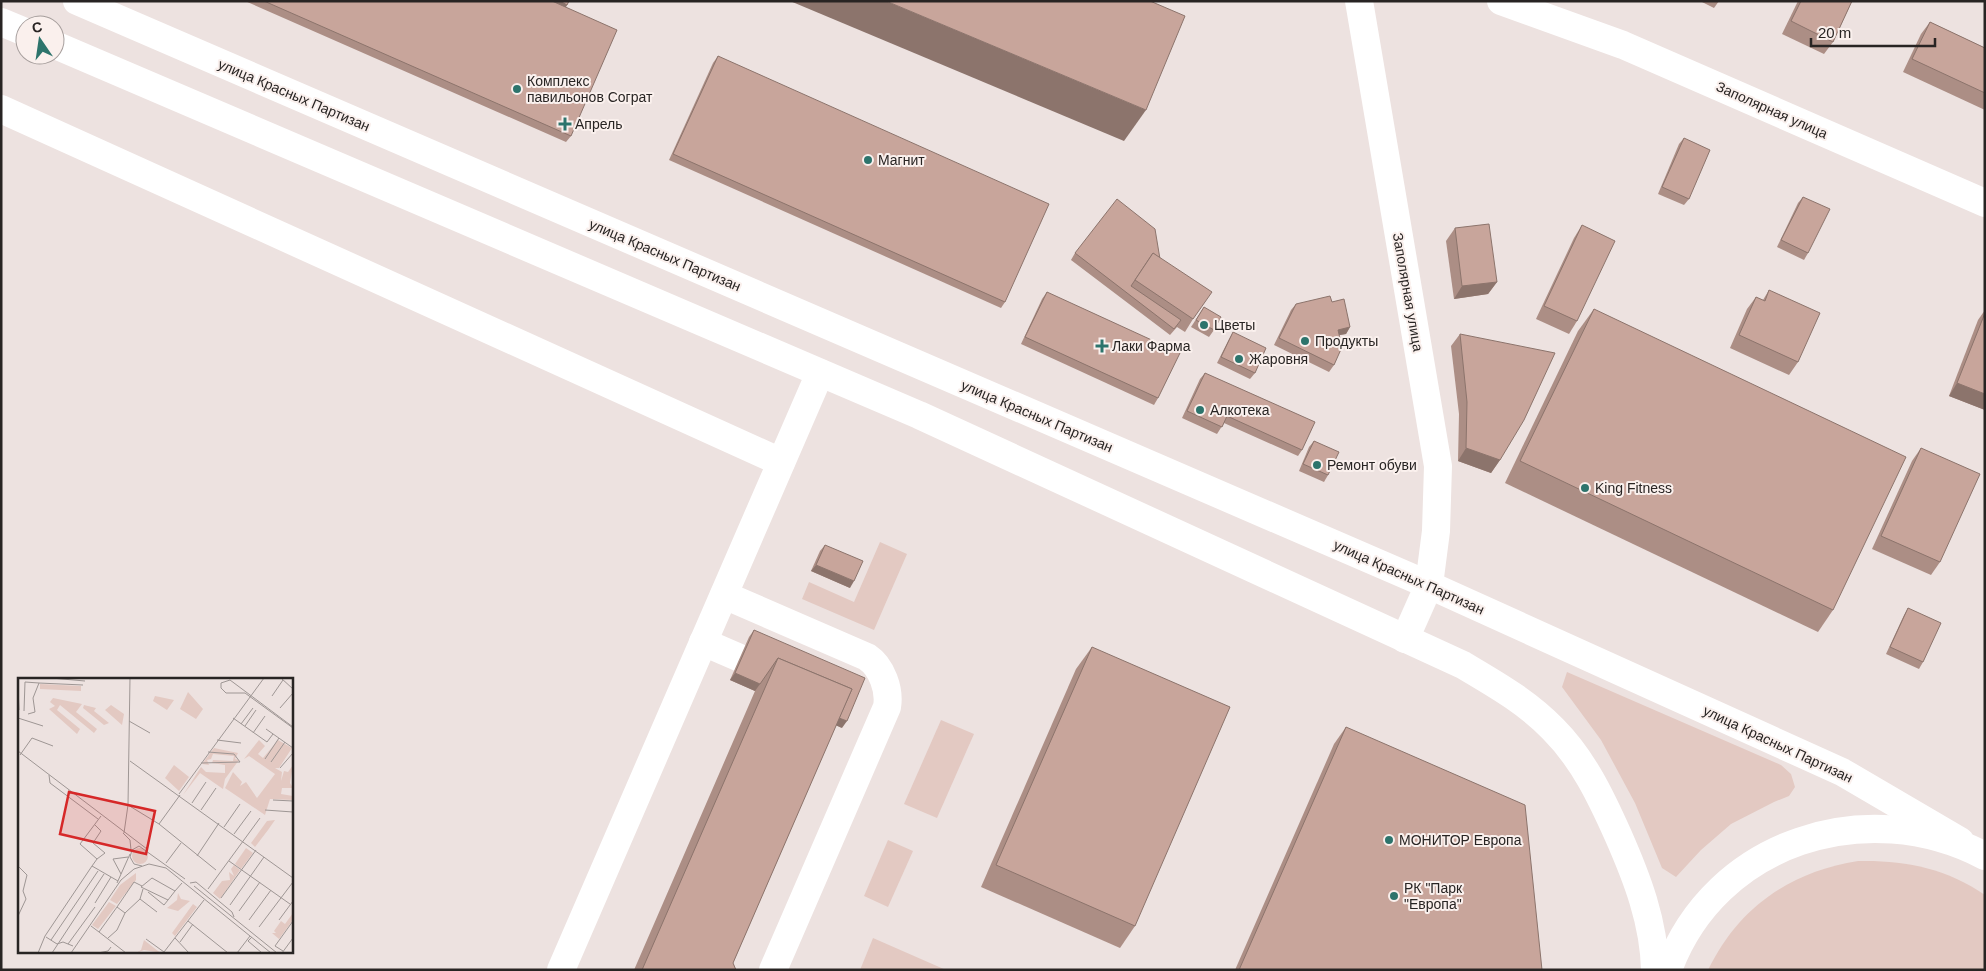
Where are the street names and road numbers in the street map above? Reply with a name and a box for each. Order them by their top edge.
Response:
street label: улица Красных Партизан [216,56,372,134]
street label: Заполярная улица [1714,78,1830,142]
street label: улица Красных Партизан [587,216,743,294]
street label: Заполярная улица [1390,231,1426,353]
street label: улица Красных Партизан [959,377,1115,455]
street label: улица Красных Партизан [1331,536,1487,618]
street label: улица Красных Партизан [1701,702,1855,786]

